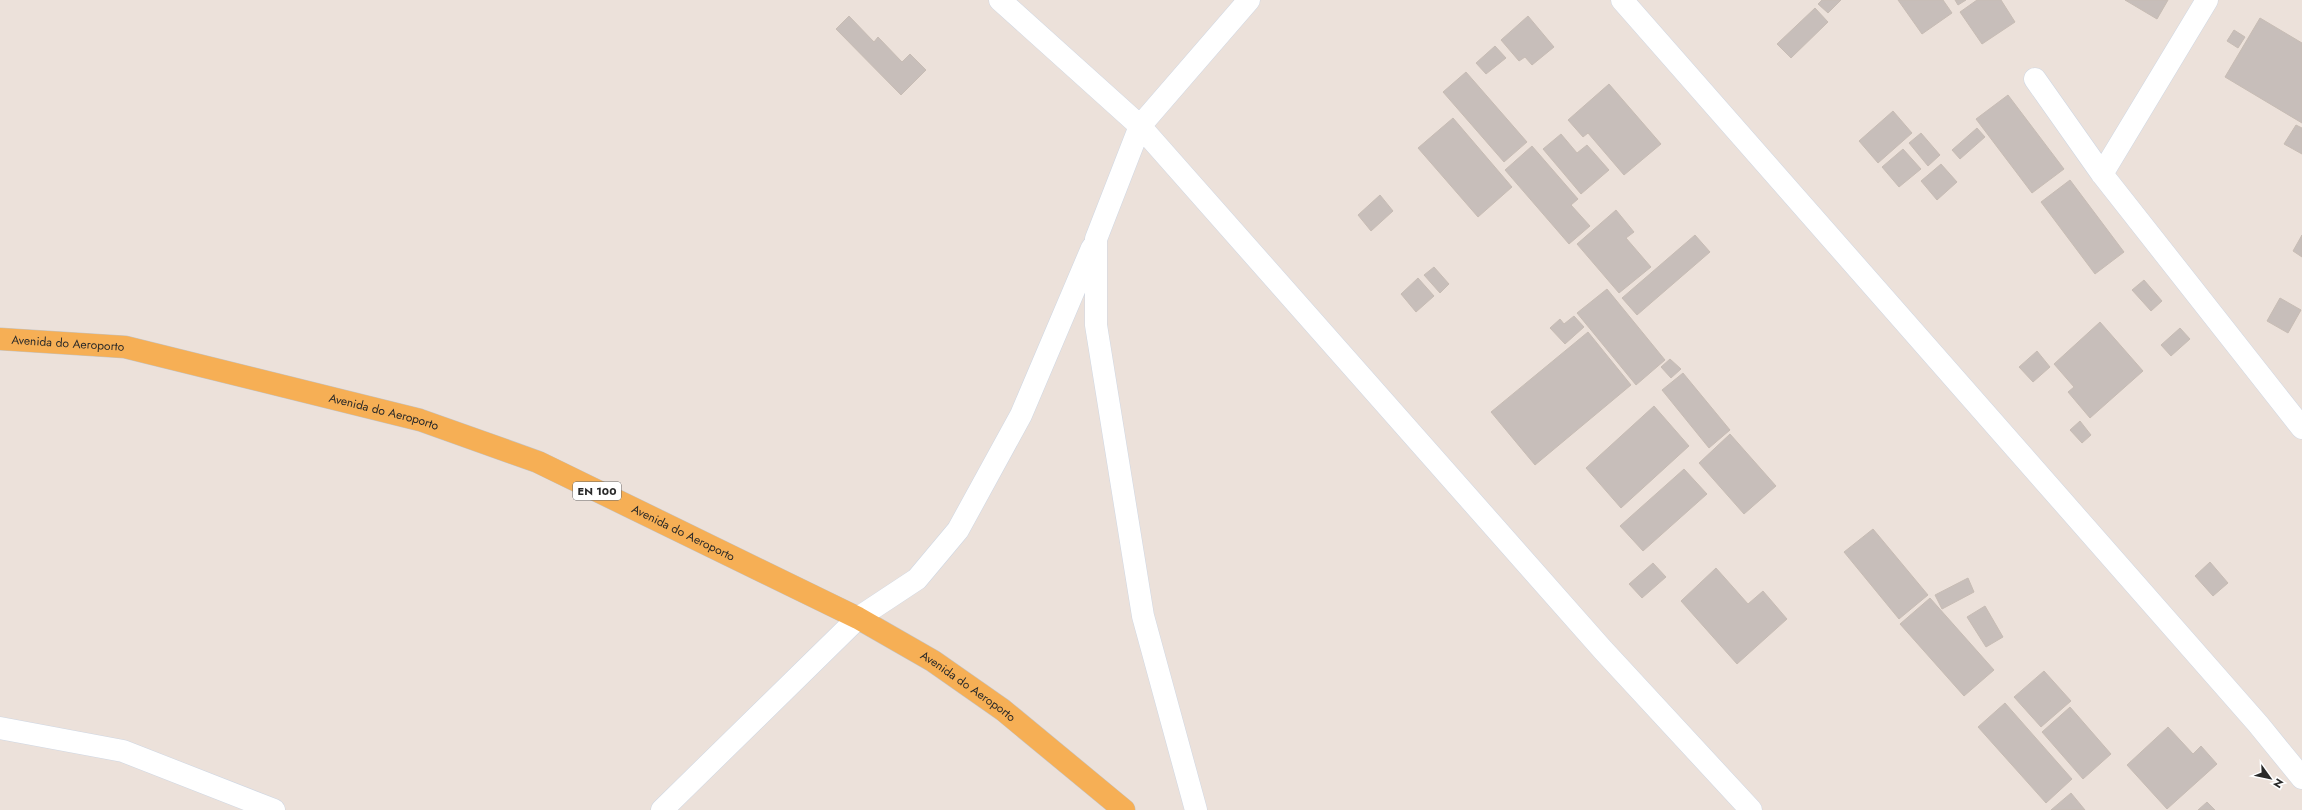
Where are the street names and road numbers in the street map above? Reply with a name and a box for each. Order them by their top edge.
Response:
street label: Avenida do Aeroporto [11,331,125,356]
street label: Avenida do Aeroporto [327,389,442,435]
road number: EN 100 [573,482,621,500]
street label: Avenida do Aeroporto [629,500,738,566]
street label: Avenida do Aeroporto [917,647,1020,726]

